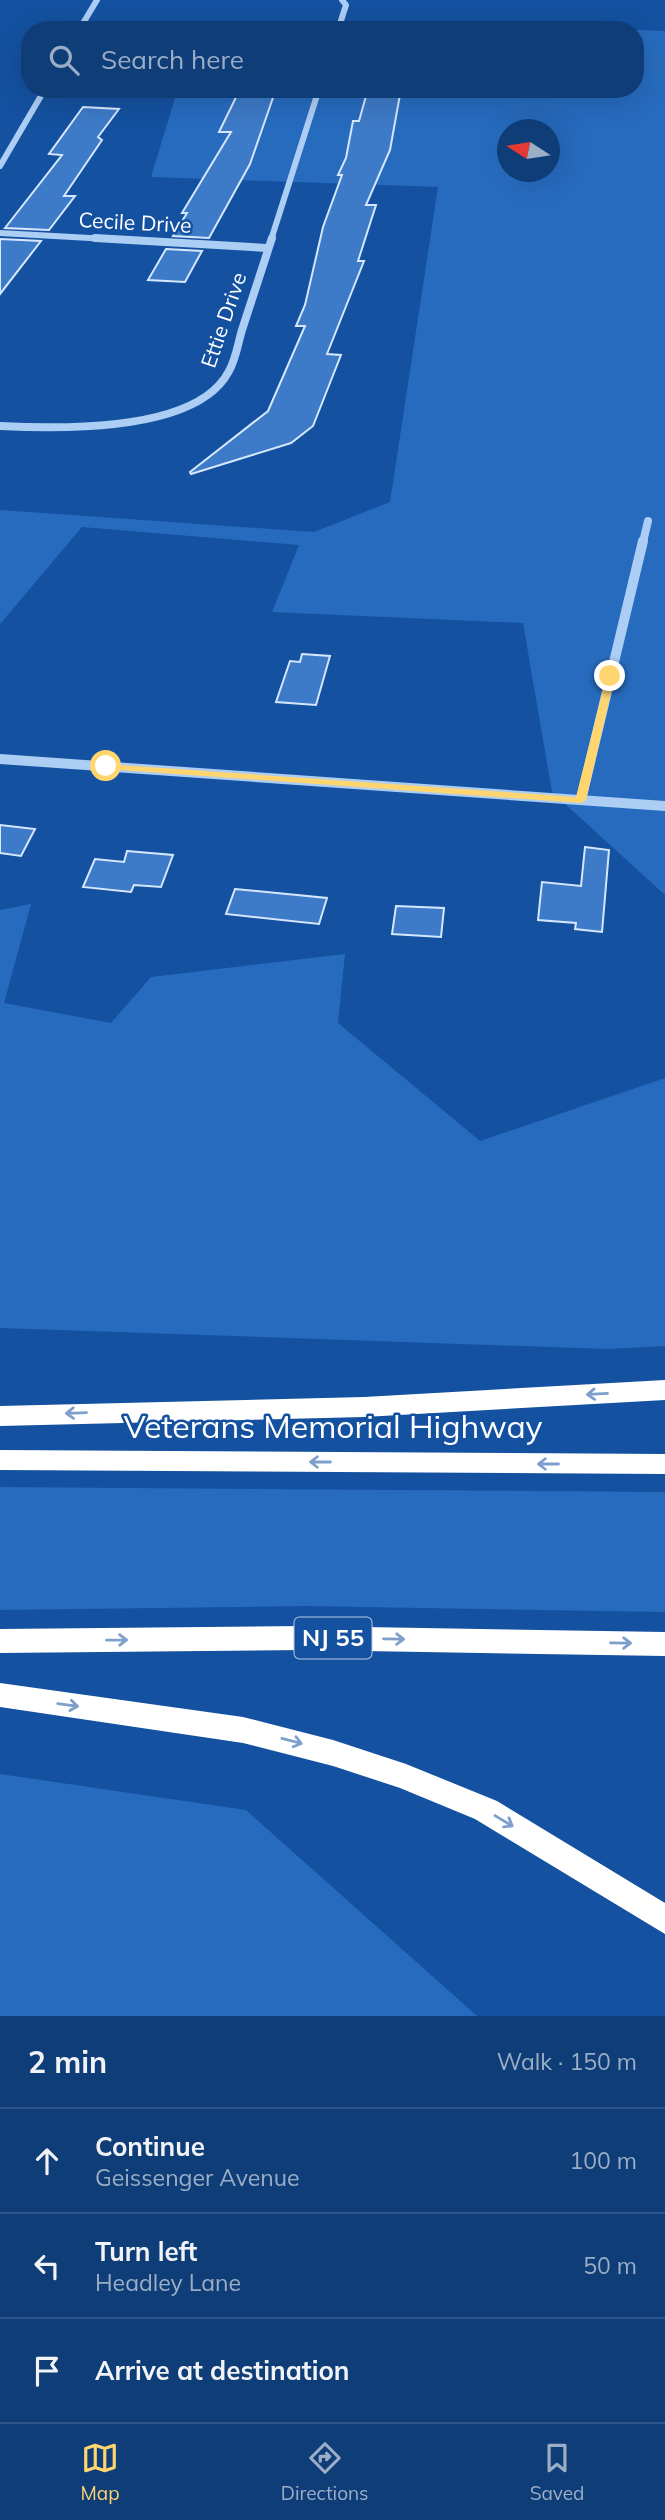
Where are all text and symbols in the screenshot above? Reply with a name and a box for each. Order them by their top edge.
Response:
search box [21,21,644,98]
icon: search [45,41,83,79]
text: Search here [101,43,244,76]
north arrow [497,119,560,182]
street label: Cecile Drive [78,206,192,238]
street label: Ettie Drive [195,268,252,371]
route end [594,660,625,691]
route start [90,750,121,781]
one-way arrow [586,1388,609,1401]
one-way arrow [65,1406,88,1420]
street label: Veterans Memorial Highway [123,1406,543,1446]
one-way arrow [309,1455,332,1469]
one-way arrow [537,1457,560,1470]
road number: NJ 55 [294,1618,372,1658]
one-way arrow [382,1632,405,1646]
one-way arrow [105,1633,128,1647]
one-way arrow [609,1636,632,1650]
one-way arrow [56,1698,78,1711]
one-way arrow [280,1735,303,1748]
one-way arrow [494,1814,514,1828]
text: 2 min [28,2043,107,2081]
text: Walk · 150 m [497,2047,637,2076]
text: Continue [95,2130,205,2163]
icon: ahead [28,2142,66,2180]
text: 100 m [569,2146,637,2175]
text: Geissenger Avenue [95,2163,299,2192]
text: Turn left [95,2235,197,2268]
icon: left [28,2247,66,2285]
text: 50 m [583,2251,637,2280]
text: Headley Lane [95,2268,241,2297]
icon: arrive [28,2352,66,2390]
text: Arrive at destination [95,2354,350,2387]
tab: Map [81,2439,120,2505]
tab: Directions [281,2439,369,2505]
tab: Saved [530,2439,584,2505]

